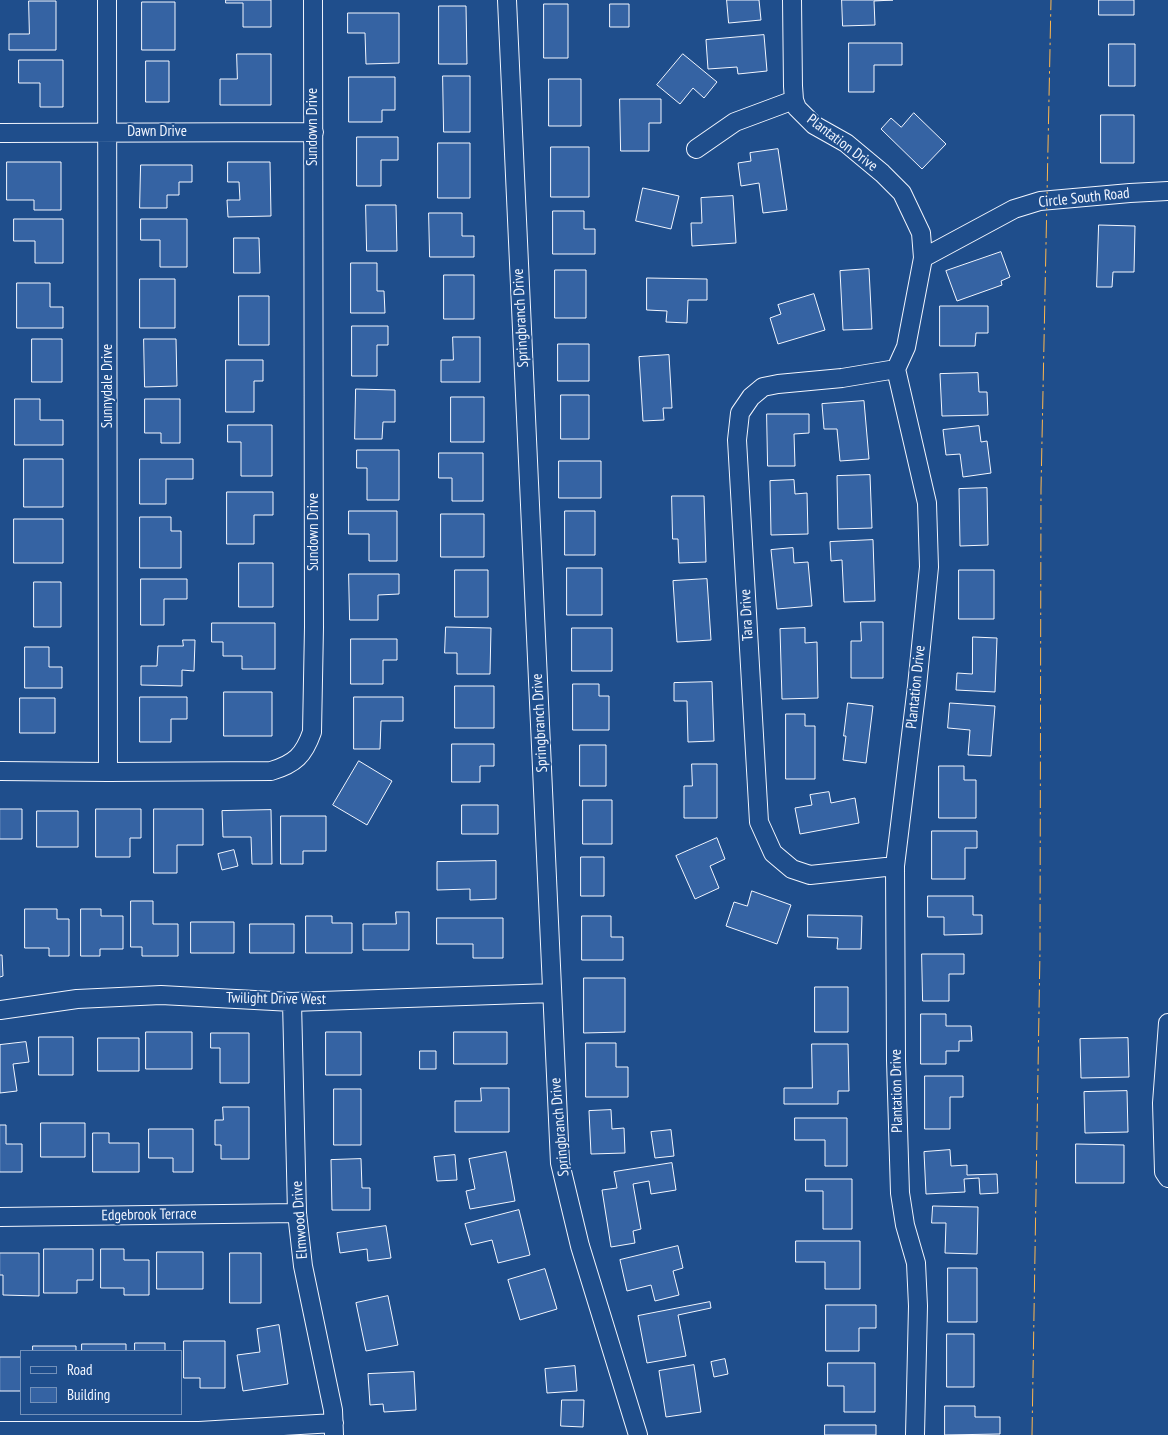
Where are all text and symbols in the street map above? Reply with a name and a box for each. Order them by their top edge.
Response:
street label: Sundown Drive [304,88,322,166]
street label: Plantation Drive [803,111,881,175]
street label: Dawn Drive [127,123,187,141]
street label: Circle South Road [1038,184,1130,212]
street label: Springbranch Drive [509,268,533,368]
street label: Sunnydale Drive [99,344,117,428]
street label: Sundown Drive [305,493,323,571]
street label: Tara Drive [737,589,757,641]
street label: Plantation Drive [903,644,929,730]
street label: Springbranch Drive [528,673,552,773]
street label: Twilight Drive West [226,989,326,1009]
street label: Plantation Drive [887,1049,907,1133]
street label: Springbranch Drive [547,1077,573,1177]
street label: Elmwood Drive [288,1180,312,1260]
street label: Edgebrook Terrace [101,1205,197,1225]
legend [20,1350,182,1415]
text: Road [67,1360,93,1379]
text: Building [67,1385,110,1404]

